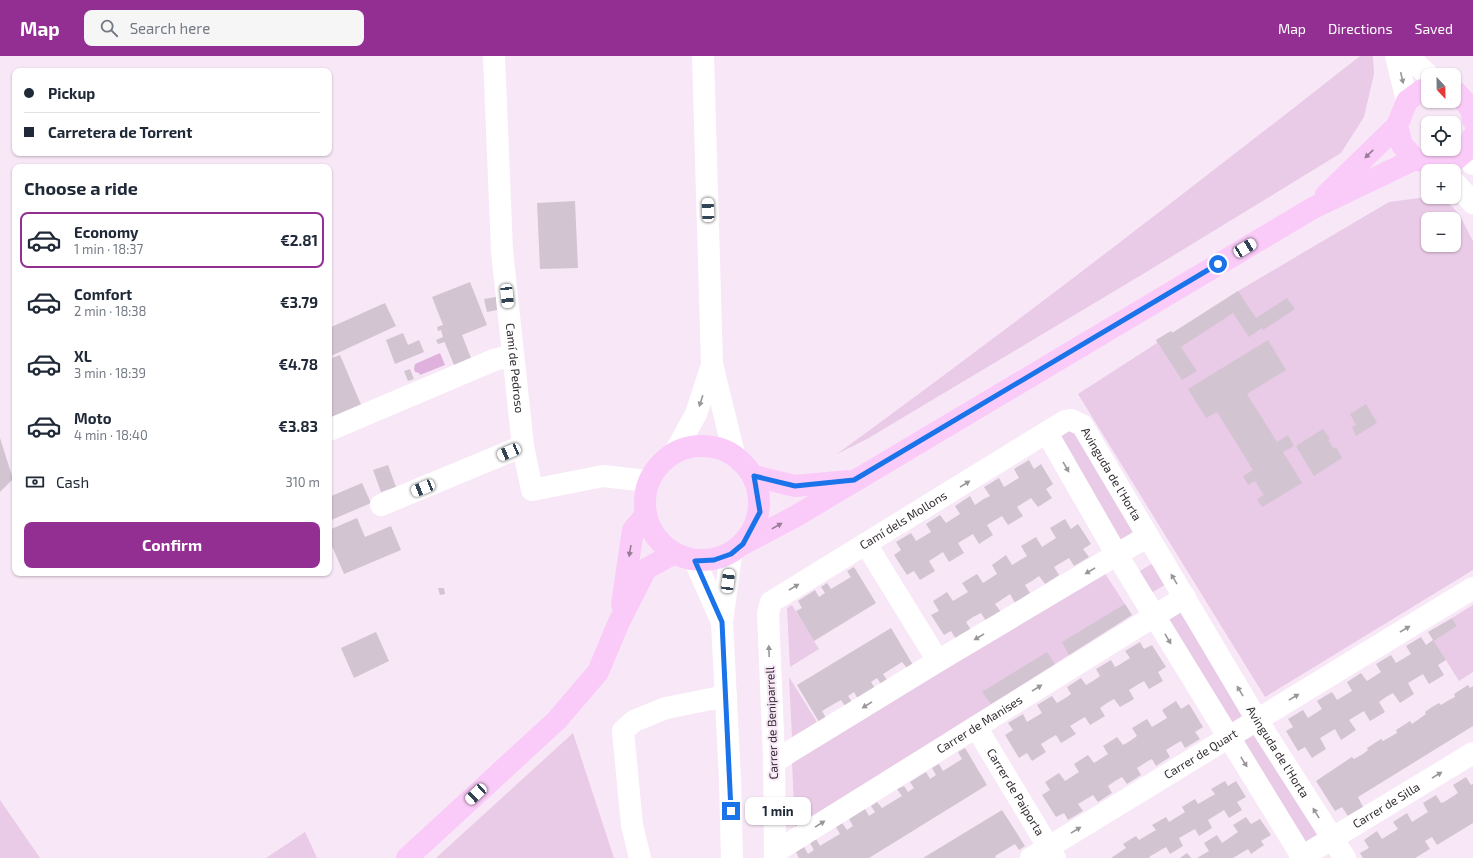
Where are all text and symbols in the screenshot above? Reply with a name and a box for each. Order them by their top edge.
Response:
search box [84,10,364,46]
text: Map [20,17,60,40]
icon: search [98,17,120,39]
text: Search here [130,19,210,37]
text: Map [1278,20,1306,37]
text: Directions [1328,20,1393,37]
text: Saved [1415,20,1453,37]
north arrow [1421,68,1461,108]
map controls [1421,68,1461,252]
one-way arrow [1399,72,1405,85]
text: Pickup [48,84,95,102]
button: locate [1421,116,1461,156]
text: Carretera de Torrent [48,123,192,141]
one-way arrow [1364,149,1374,158]
button: + [1421,164,1461,204]
text: Choose a ride [24,177,138,199]
car [702,198,714,222]
button: − [1421,212,1461,252]
icon: car [26,222,62,258]
text: Economy [74,223,139,241]
text: €2.81 [280,231,318,249]
car [1232,237,1258,259]
text: 1 min · 18:37 [74,241,143,257]
route start [1209,255,1227,273]
car [500,283,514,309]
icon: car [26,284,62,320]
text: Comfort [74,285,132,303]
text: €3.79 [280,293,318,311]
text: 2 min · 18:38 [74,303,147,319]
street label: Camí de Pedroso [504,322,527,414]
icon: car [26,346,62,382]
text: XL [74,347,92,365]
text: €4.78 [278,355,318,373]
text: 3 min · 18:39 [74,365,146,381]
one-way arrow [697,395,703,407]
icon: car [26,408,62,444]
text: Moto [74,409,112,427]
text: €3.83 [278,417,318,435]
street label: Avinguda de l'Horta [1079,424,1145,523]
text: 4 min · 18:40 [74,427,148,443]
car [496,442,522,462]
one-way arrow [1063,461,1070,473]
icon: cash [24,471,46,493]
text: Cash [56,473,89,491]
text: 310 m [285,474,320,490]
car [410,478,436,498]
one-way arrow [959,480,971,487]
street label: Camí dels Mollons [857,488,949,552]
button: Confirm [24,522,320,568]
one-way arrow [772,522,783,529]
one-way arrow [627,544,633,557]
one-way arrow [1084,567,1096,574]
car [721,568,735,594]
one-way arrow [1170,573,1177,585]
one-way arrow [788,584,800,591]
one-way arrow [1400,625,1410,633]
one-way arrow [1165,633,1172,645]
one-way arrow [973,634,985,641]
one-way arrow [766,645,773,657]
street label: Carrer de Beniparrell [762,666,780,780]
one-way arrow [1031,685,1043,692]
one-way arrow [1237,685,1244,697]
street label: Carrer de Manises [934,692,1025,756]
one-way arrow [1289,693,1299,701]
one-way arrow [861,701,873,708]
street label: Avinguda de l'Horta [1244,703,1313,800]
street label: Carrer de Quart [1161,725,1240,781]
street label: Carrer de Paiporta [985,746,1048,838]
one-way arrow [1240,756,1247,768]
one-way arrow [1431,771,1443,778]
street label: Carrer de Silla [1350,779,1422,830]
car [463,781,489,807]
callout: 1 min [745,797,811,825]
route end [722,802,740,820]
text: 1 min [762,803,794,819]
one-way arrow [1313,807,1320,819]
one-way arrow [814,820,826,827]
one-way arrow [1070,827,1082,834]

